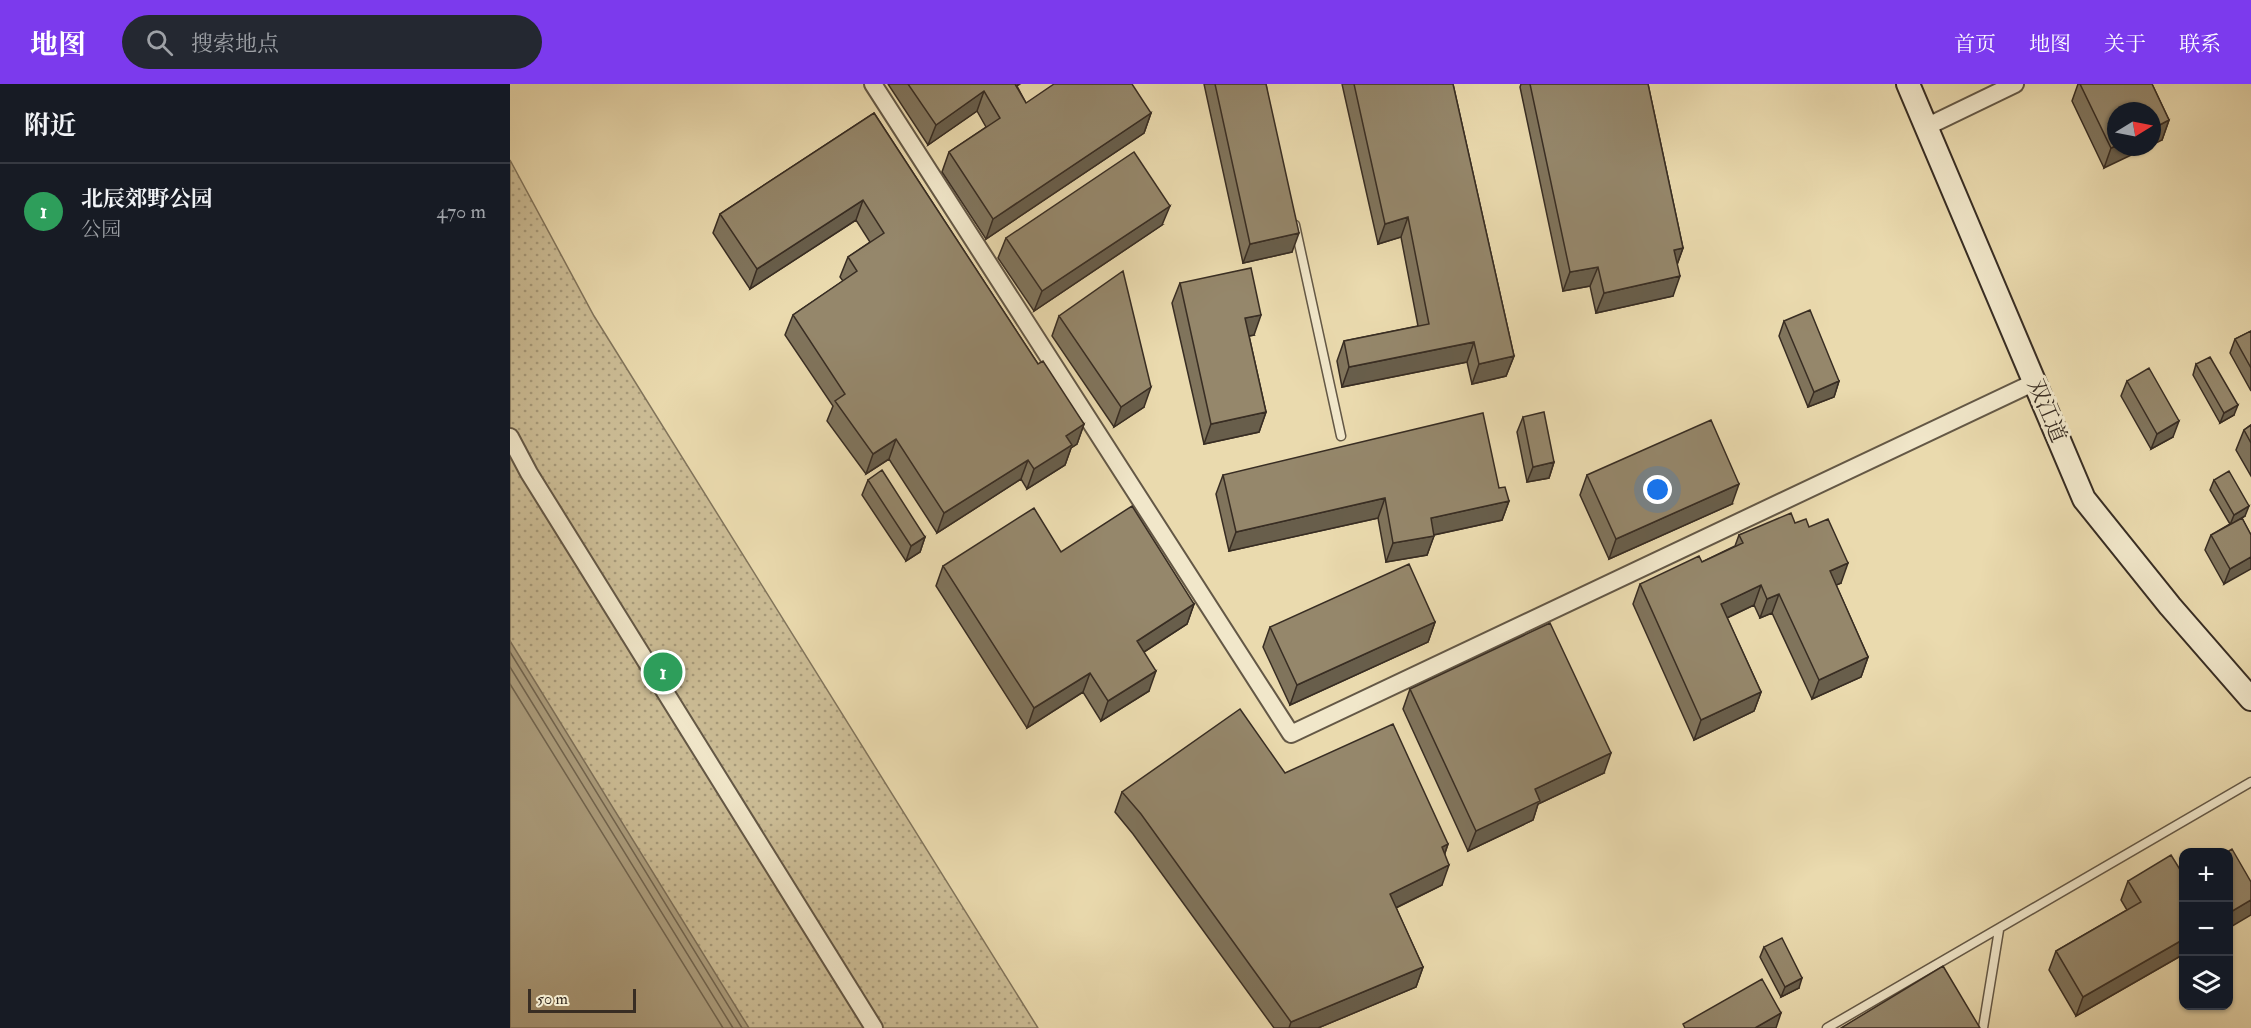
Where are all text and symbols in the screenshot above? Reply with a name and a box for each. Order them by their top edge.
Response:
search box [122,15,542,69]
icon: search [143,26,176,59]
text: 地图 [30,28,86,63]
text: 搜索地点 [191,30,279,58]
text: 首页 [1954,31,1996,58]
text: 地图 [2029,31,2071,58]
text: 关于 [2104,31,2146,58]
text: 联系 [2179,31,2221,58]
north arrow [2107,102,2161,156]
text: 附近 [24,110,76,142]
text: 北辰郊野公园 [81,185,213,213]
text: 1 [40,199,47,224]
text: 470 m [437,199,486,224]
text: 公园 [81,217,121,242]
street label: 双江道 [2021,375,2073,447]
your location [1643,475,1672,504]
pin: 1 [644,650,682,694]
map controls [2179,848,2233,1010]
button: + [2179,848,2233,902]
button: − [2179,902,2233,956]
button: layers [2179,956,2233,1010]
scale bar [528,986,636,1014]
text: 50 m [537,989,568,1009]

